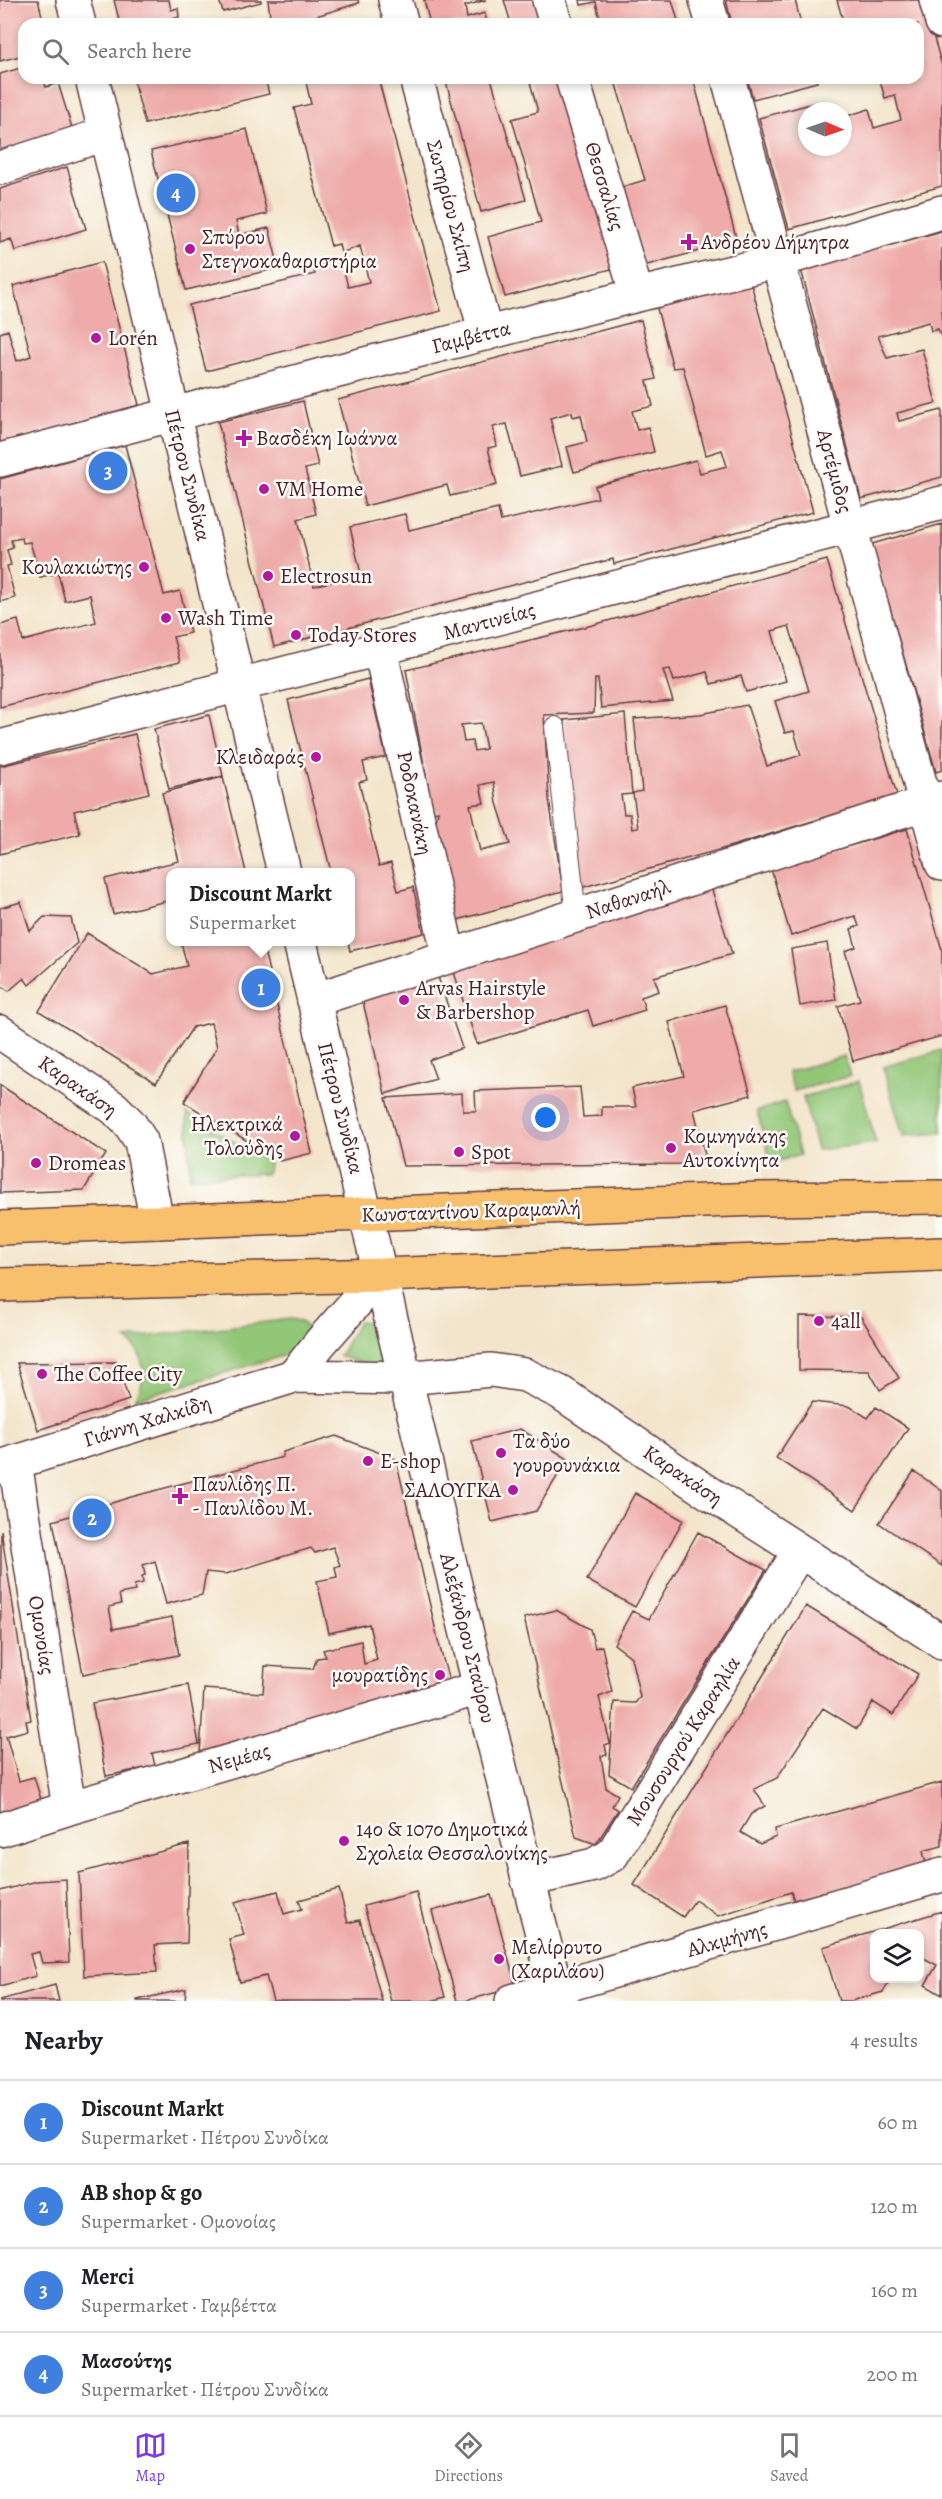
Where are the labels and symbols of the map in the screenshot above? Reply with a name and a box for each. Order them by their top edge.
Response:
north arrow [798,102,852,156]
street label: Σωτηρίου Σκίπη [420,137,482,275]
street label: Θεσσαλίας [578,138,632,234]
pin: 4 [156,170,195,216]
place label: Σπύρου Στεγνοκαθαριστήρια [202,223,377,275]
place label: Ανδρέου Δήμητρα [700,228,850,256]
marker: Ανδρέου Δήμητρα [682,235,696,249]
marker: Σπύρου Στεγνοκαθαριστήρια [183,242,197,256]
street label: Γαμβέττα [429,314,513,360]
place label: Lorén [108,324,158,352]
marker: Lorén [89,331,103,345]
street label: Πέτρου Συνδίκα [158,406,218,544]
place label: Βασδέκη Ιωάννα [256,424,397,452]
street label: Αρτέμιδος [810,425,860,516]
marker: Βασδέκη Ιωάννα [237,431,251,445]
pin: 3 [88,448,128,494]
place label: VM Home [275,475,363,503]
marker: VM Home [257,482,271,496]
place label: Κουλακιώτης [21,553,132,581]
marker: Κουλακιώτης [137,560,151,574]
place label: Electrosun [280,562,372,590]
marker: Electrosun [261,569,275,583]
street label: Μαντινείας [440,595,538,647]
place label: Wash Time [177,604,273,632]
marker: Wash Time [159,611,173,625]
place label: Today Stores [308,621,417,649]
marker: Today Stores [289,628,303,642]
place label: Κλειδαράς [215,743,304,771]
street label: Ροδοκανάκη [390,748,440,858]
marker: Κλειδαράς [309,750,323,764]
street label: Ναθαναήλ [582,872,674,926]
pin: 1 [242,966,280,1010]
place label: Arvas Hairstyle & Barbershop [415,974,546,1026]
marker: Arvas Hairstyle & Barbershop [397,993,411,1007]
street label: Πέτρου Συνδίκα [311,1039,371,1177]
street label: Καρακάση [33,1049,123,1123]
your location [531,1103,560,1132]
place label: Ηλεκτρικά Τολούδης [191,1110,283,1162]
place label: Κομνηνάκης Αυτοκίνητα [682,1122,786,1174]
marker: Ηλεκτρικά Τολούδης [288,1129,302,1143]
place label: Spot [471,1138,511,1166]
marker: Κομνηνάκης Αυτοκίνητα [664,1141,678,1155]
marker: Spot [452,1145,466,1159]
place label: Dromeas [48,1149,126,1177]
marker: Dromeas [29,1156,43,1170]
street label: Κωνσταντίνου Καραμανλή [361,1193,581,1229]
place label: 4all [831,1307,861,1335]
marker: 4all [812,1314,826,1328]
place label: The Coffee City [54,1360,183,1388]
marker: The Coffee City [35,1367,49,1381]
street label: Γιάννη Χαλκίδη [80,1388,214,1454]
place label: Τα δύο γουρουνάκια [513,1427,621,1479]
street label: Καρακάση [638,1438,728,1512]
marker: Τα δύο γουρουνάκια [494,1446,508,1460]
place label: E-shop [380,1447,441,1475]
marker: E-shop [361,1454,375,1468]
place label: Παυλίδης Π. - Παυλίδου Μ. [192,1470,313,1522]
place label: ΣΑΛΟΥΓΚΑ [404,1476,502,1504]
marker: ΣΑΛΟΥΓΚΑ [506,1483,520,1497]
marker: Παυλίδης Π. - Παυλίδου Μ. [173,1489,187,1503]
pin: 2 [72,1496,112,1540]
street label: Αλεξάνδρου Σταύρου [433,1549,503,1726]
street label: Ομονοίας [22,1593,62,1677]
street label: Μουσουργού Καραηλία [619,1651,747,1831]
place label: μουρατίδης [331,1661,428,1689]
marker: μουρατίδης [433,1668,447,1682]
street label: Νεμέας [205,1736,273,1780]
place label: 14ο & 107ο Δημοτικά Σχολεία Θεσσαλονίκης [356,1815,548,1867]
marker: 14ο & 107ο Δημοτικά Σχολεία Θεσσαλονίκης [337,1834,351,1848]
street label: Αλκμήνης [683,1914,770,1964]
place label: Μελίρρυτο (Χαριλάου) [511,1933,605,1985]
marker: Μελίρρυτο (Χαριλάου) [492,1952,506,1966]

